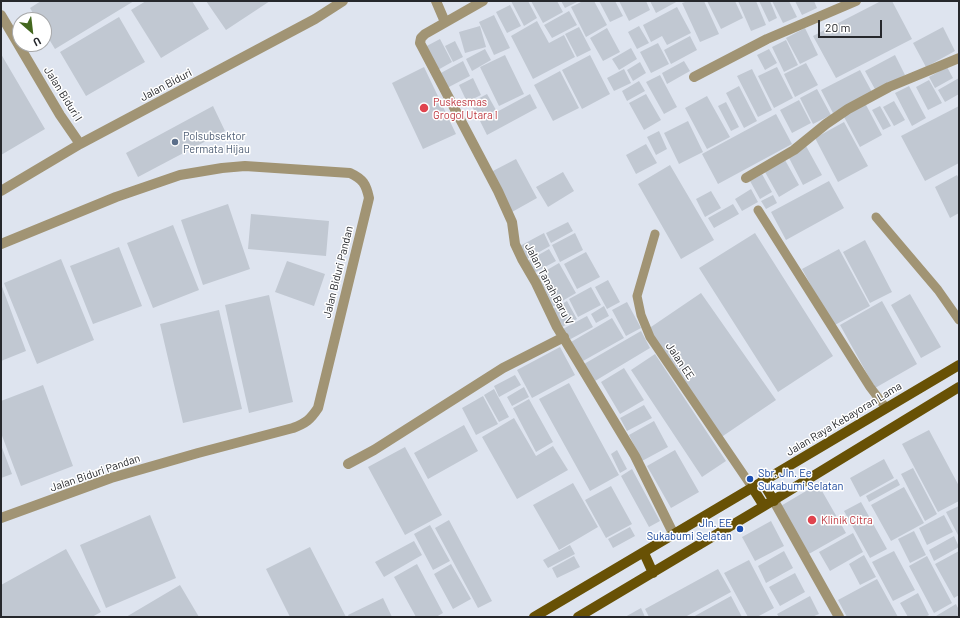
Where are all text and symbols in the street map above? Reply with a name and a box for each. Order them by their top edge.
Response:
north arrow [12,12,52,52]
scale bar [820,12,884,38]
text: 20 m [825,20,851,34]
text: U [31,35,44,50]
street label: Jalan Biduri I [41,64,85,124]
street label: Jalan Biduri [138,66,194,104]
place label: Puskesmas Grogol Utara I [433,95,498,121]
marker: Puskesmas Grogol Utara I [418,102,430,114]
place label: Polsubsektor Permata Hijau [183,129,250,155]
marker: Polsubsektor Permata Hijau [170,137,180,147]
street label: Jalan Biduri Pandan [320,225,356,319]
street label: Jalan Tanah Baru V [522,241,576,327]
street label: Jalan EE [663,340,697,382]
street label: Jalan Raya Kebayoran Lama [784,379,904,459]
street label: Jalan Biduri Pandan [48,451,142,495]
place label: Sbr. Jln. Ee Sukabumi Selatan [758,466,843,492]
marker: Sbr. Jln. Ee Sukabumi Selatan [745,474,755,484]
place label: Klinik Citra [821,513,873,527]
marker: Klinik Citra [806,514,818,526]
place label: Jln. EE Sukabumi Selatan [647,516,732,542]
marker: Jln. EE Sukabumi Selatan [735,524,745,534]

